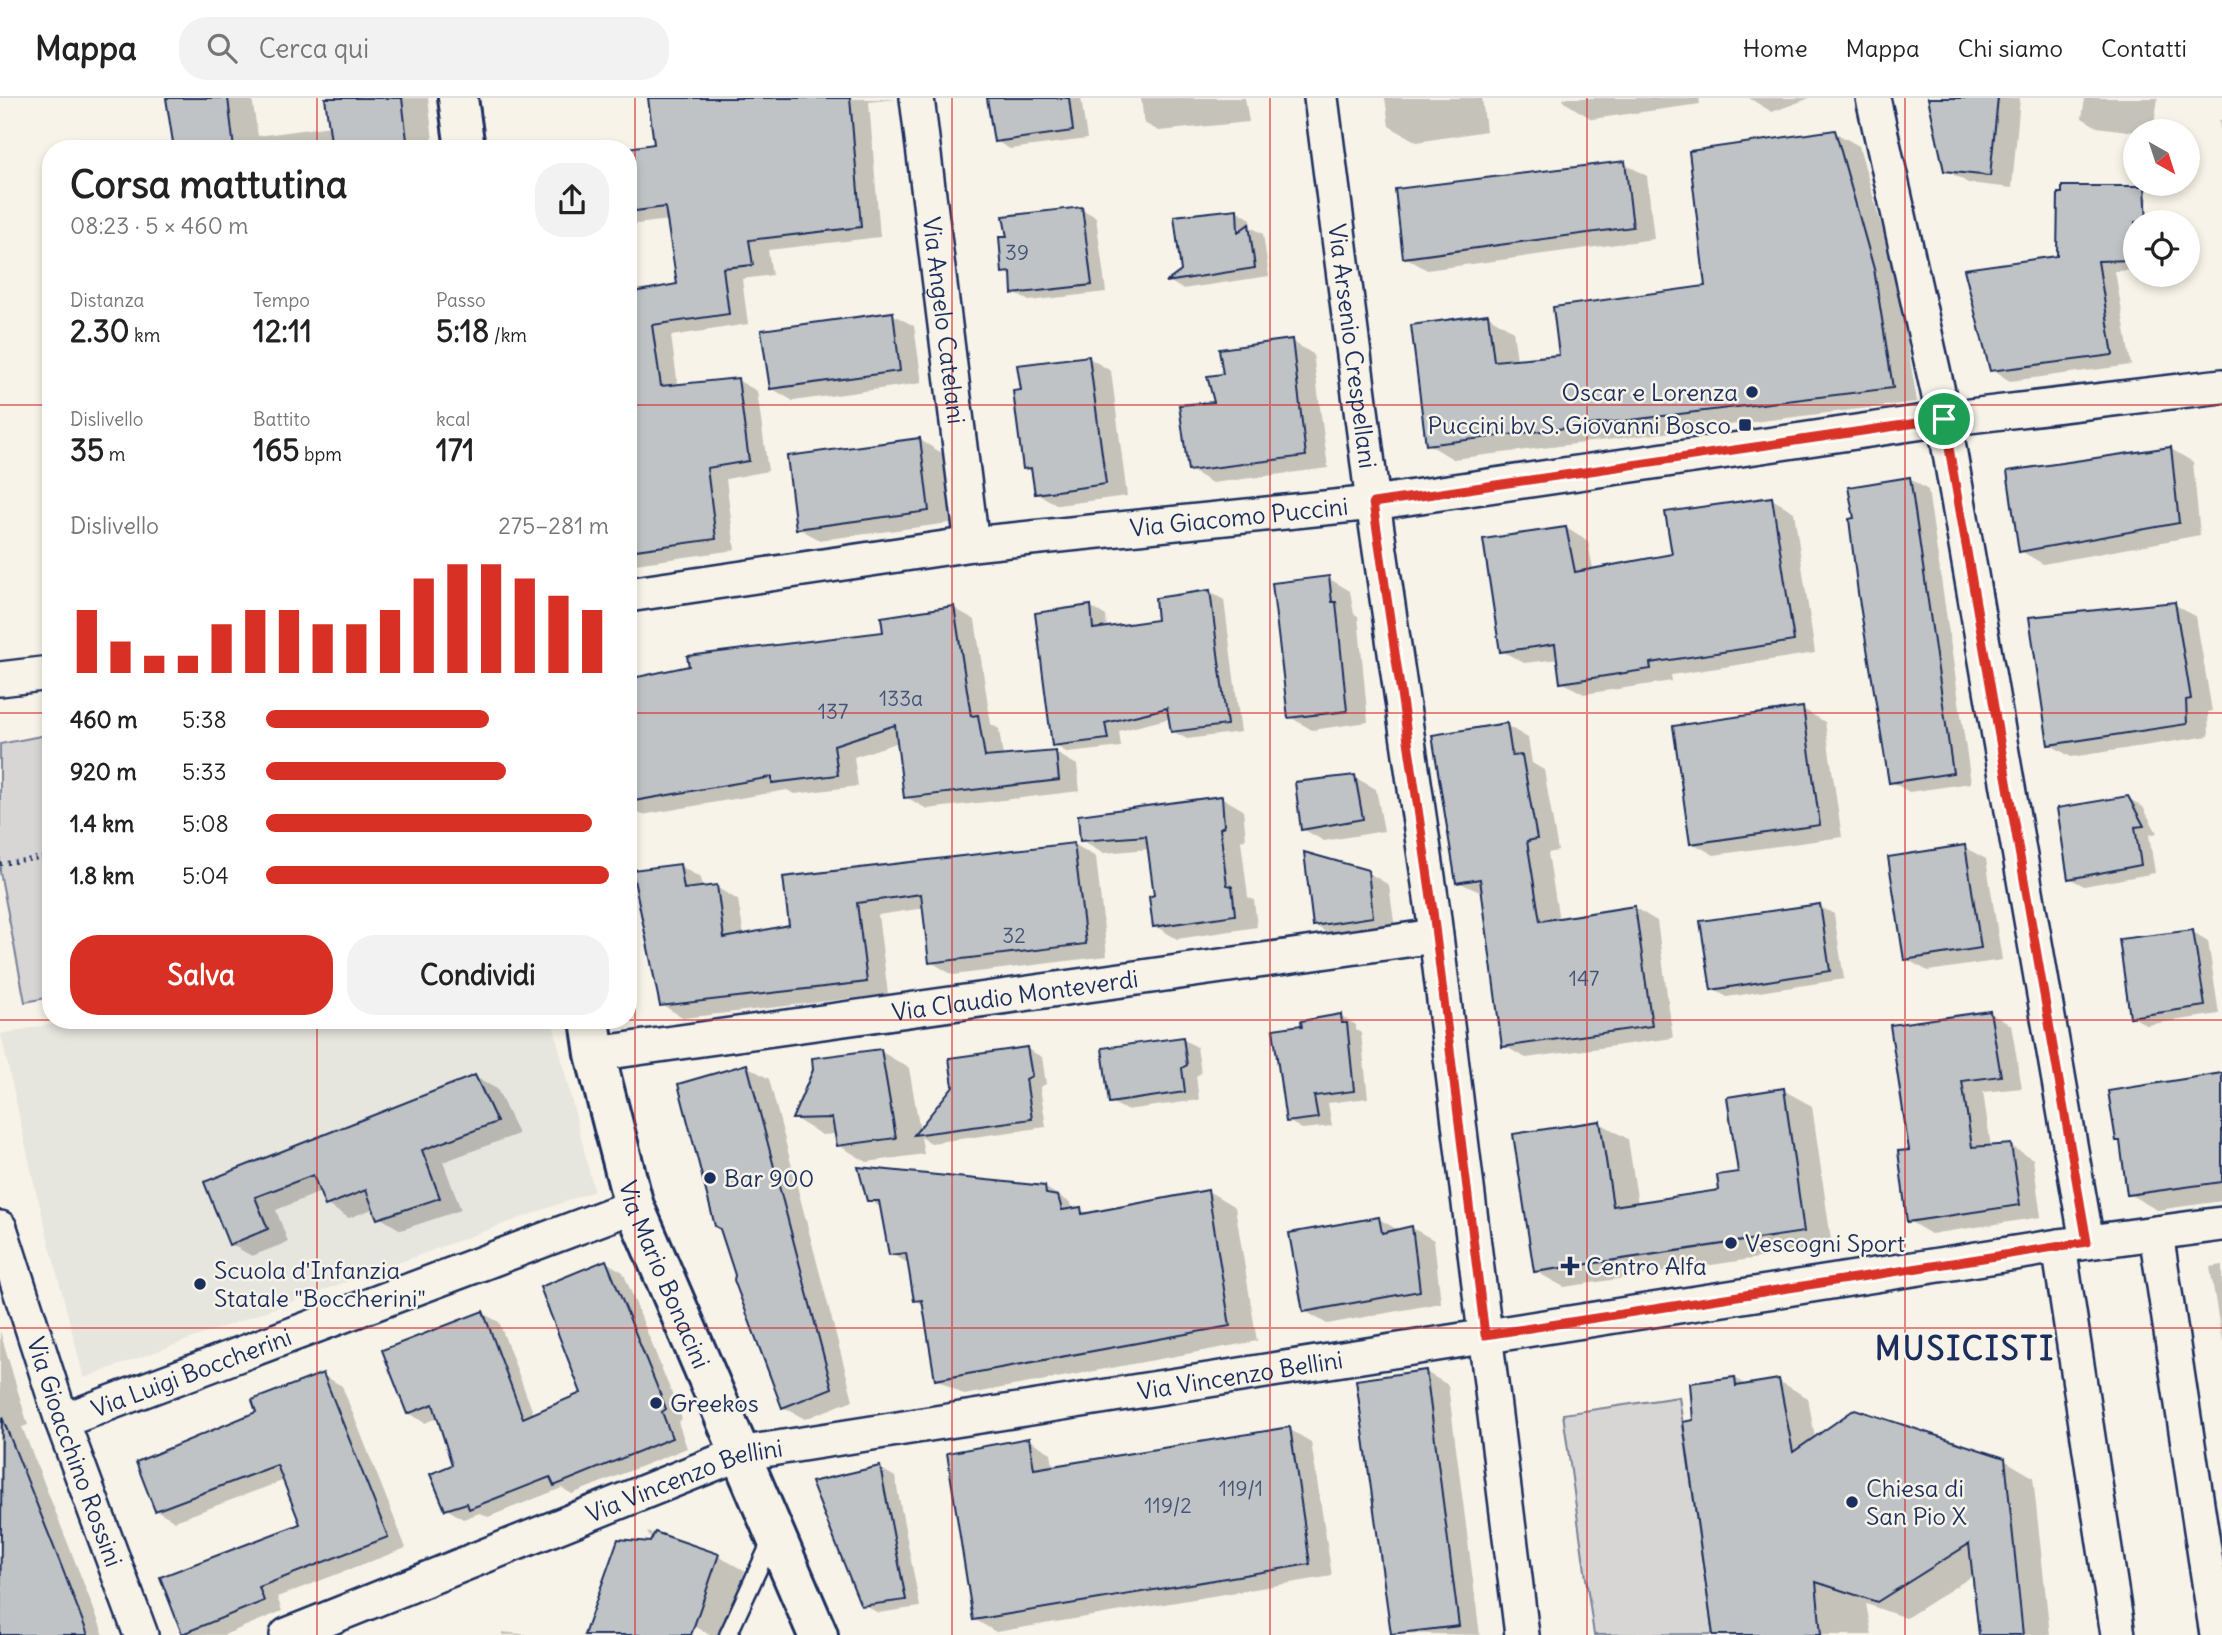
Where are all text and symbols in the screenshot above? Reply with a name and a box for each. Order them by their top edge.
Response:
search box [179,17,669,80]
text: Mappa [35,27,137,69]
icon: search [203,29,241,67]
text: Cerca qui [259,32,369,65]
text: Home [1743,33,1808,63]
text: Mappa [1846,33,1920,63]
text: Chi siamo [1958,33,2063,63]
text: Contatti [2101,33,2187,63]
north arrow [2123,119,2200,196]
map controls [2123,119,2200,287]
text: Corsa mattutina [70,161,347,208]
button: share [535,163,609,237]
button: locate [2123,210,2200,287]
text: 08:23 · 5 × 460 m [70,211,248,240]
street label: Via Angelo Catelani [917,215,972,426]
street label: Via Arsenio Crespellani [1322,222,1383,470]
house number: 39 [1005,239,1029,266]
text: Distanza [70,288,144,312]
text: Tempo [253,288,310,312]
text: Passo [436,288,486,312]
text: 2.30 [70,312,129,350]
text: 12:11 [253,312,312,350]
text: 5:18 [436,312,489,350]
text: km [129,323,160,347]
text: /km [489,323,527,347]
place label: Oscar e Lorenza [1561,377,1738,407]
marker: Oscar e Lorenza [1744,384,1760,400]
pin [1914,389,1974,449]
icon: arrive [1925,400,1963,438]
text: Dislivello [70,407,144,431]
text: Battito [253,407,310,431]
text: kcal [436,407,470,431]
place label: Puccini bv S. Giovanni Bosco [1428,410,1731,440]
marker: Puccini bv S. Giovanni Bosco [1737,417,1753,433]
text: 35 [70,431,104,469]
text: 165 [253,431,299,469]
text: 171 [436,431,475,469]
text: m [104,442,125,466]
text: bpm [299,442,342,466]
street label: Via Giacomo Puccini [1128,491,1349,543]
text: Dislivello [70,511,159,540]
text: 275–281 m [498,511,609,540]
house number: 133a [879,685,923,712]
house number: 137 [818,698,848,725]
text: 460 m [70,705,137,734]
text: 5:38 [182,705,227,734]
text: 920 m [70,757,137,786]
text: 5:33 [182,757,227,786]
text: 1.4 km [70,809,134,838]
text: 5:08 [182,809,229,838]
text: 1.8 km [70,861,135,890]
text: 5:04 [182,861,229,890]
house number: 32 [1002,922,1026,949]
button: Salva [70,935,333,1015]
button: Condividi [347,935,609,1015]
street label: Via Claudio Monteverdi [890,963,1140,1027]
house number: 147 [1569,965,1599,992]
place label: Bar 900 [724,1163,814,1193]
marker: Bar 900 [702,1170,718,1186]
street label: Via Mario Bonacini [613,1177,717,1373]
place label: Vescogni Sport [1745,1228,1905,1258]
marker: Vescogni Sport [1723,1235,1739,1251]
place label: Centro Alfa [1586,1251,1707,1281]
place label: Scuola d'Infanzia Statale "Boccherini" [214,1255,426,1313]
marker: Centro Alfa [1560,1256,1580,1276]
marker: Scuola d'Infanzia Statale "Boccherini" [192,1276,208,1292]
street label: Via Luigi Boccherini [87,1321,295,1424]
district label: MUSICISTI [1875,1328,2055,1369]
street label: Via Gioacchino Rossini [21,1333,129,1571]
street label: Via Vincenzo Bellini [1135,1344,1345,1406]
place label: Greekos [670,1388,759,1418]
marker: Greekos [648,1395,664,1411]
street label: Via Vincenzo Bellini [582,1432,785,1529]
place label: Chiesa di San Pio X [1866,1473,1967,1531]
house number: 119/1 [1219,1475,1263,1502]
house number: 119/2 [1144,1492,1192,1519]
marker: Chiesa di San Pio X [1844,1494,1860,1510]

